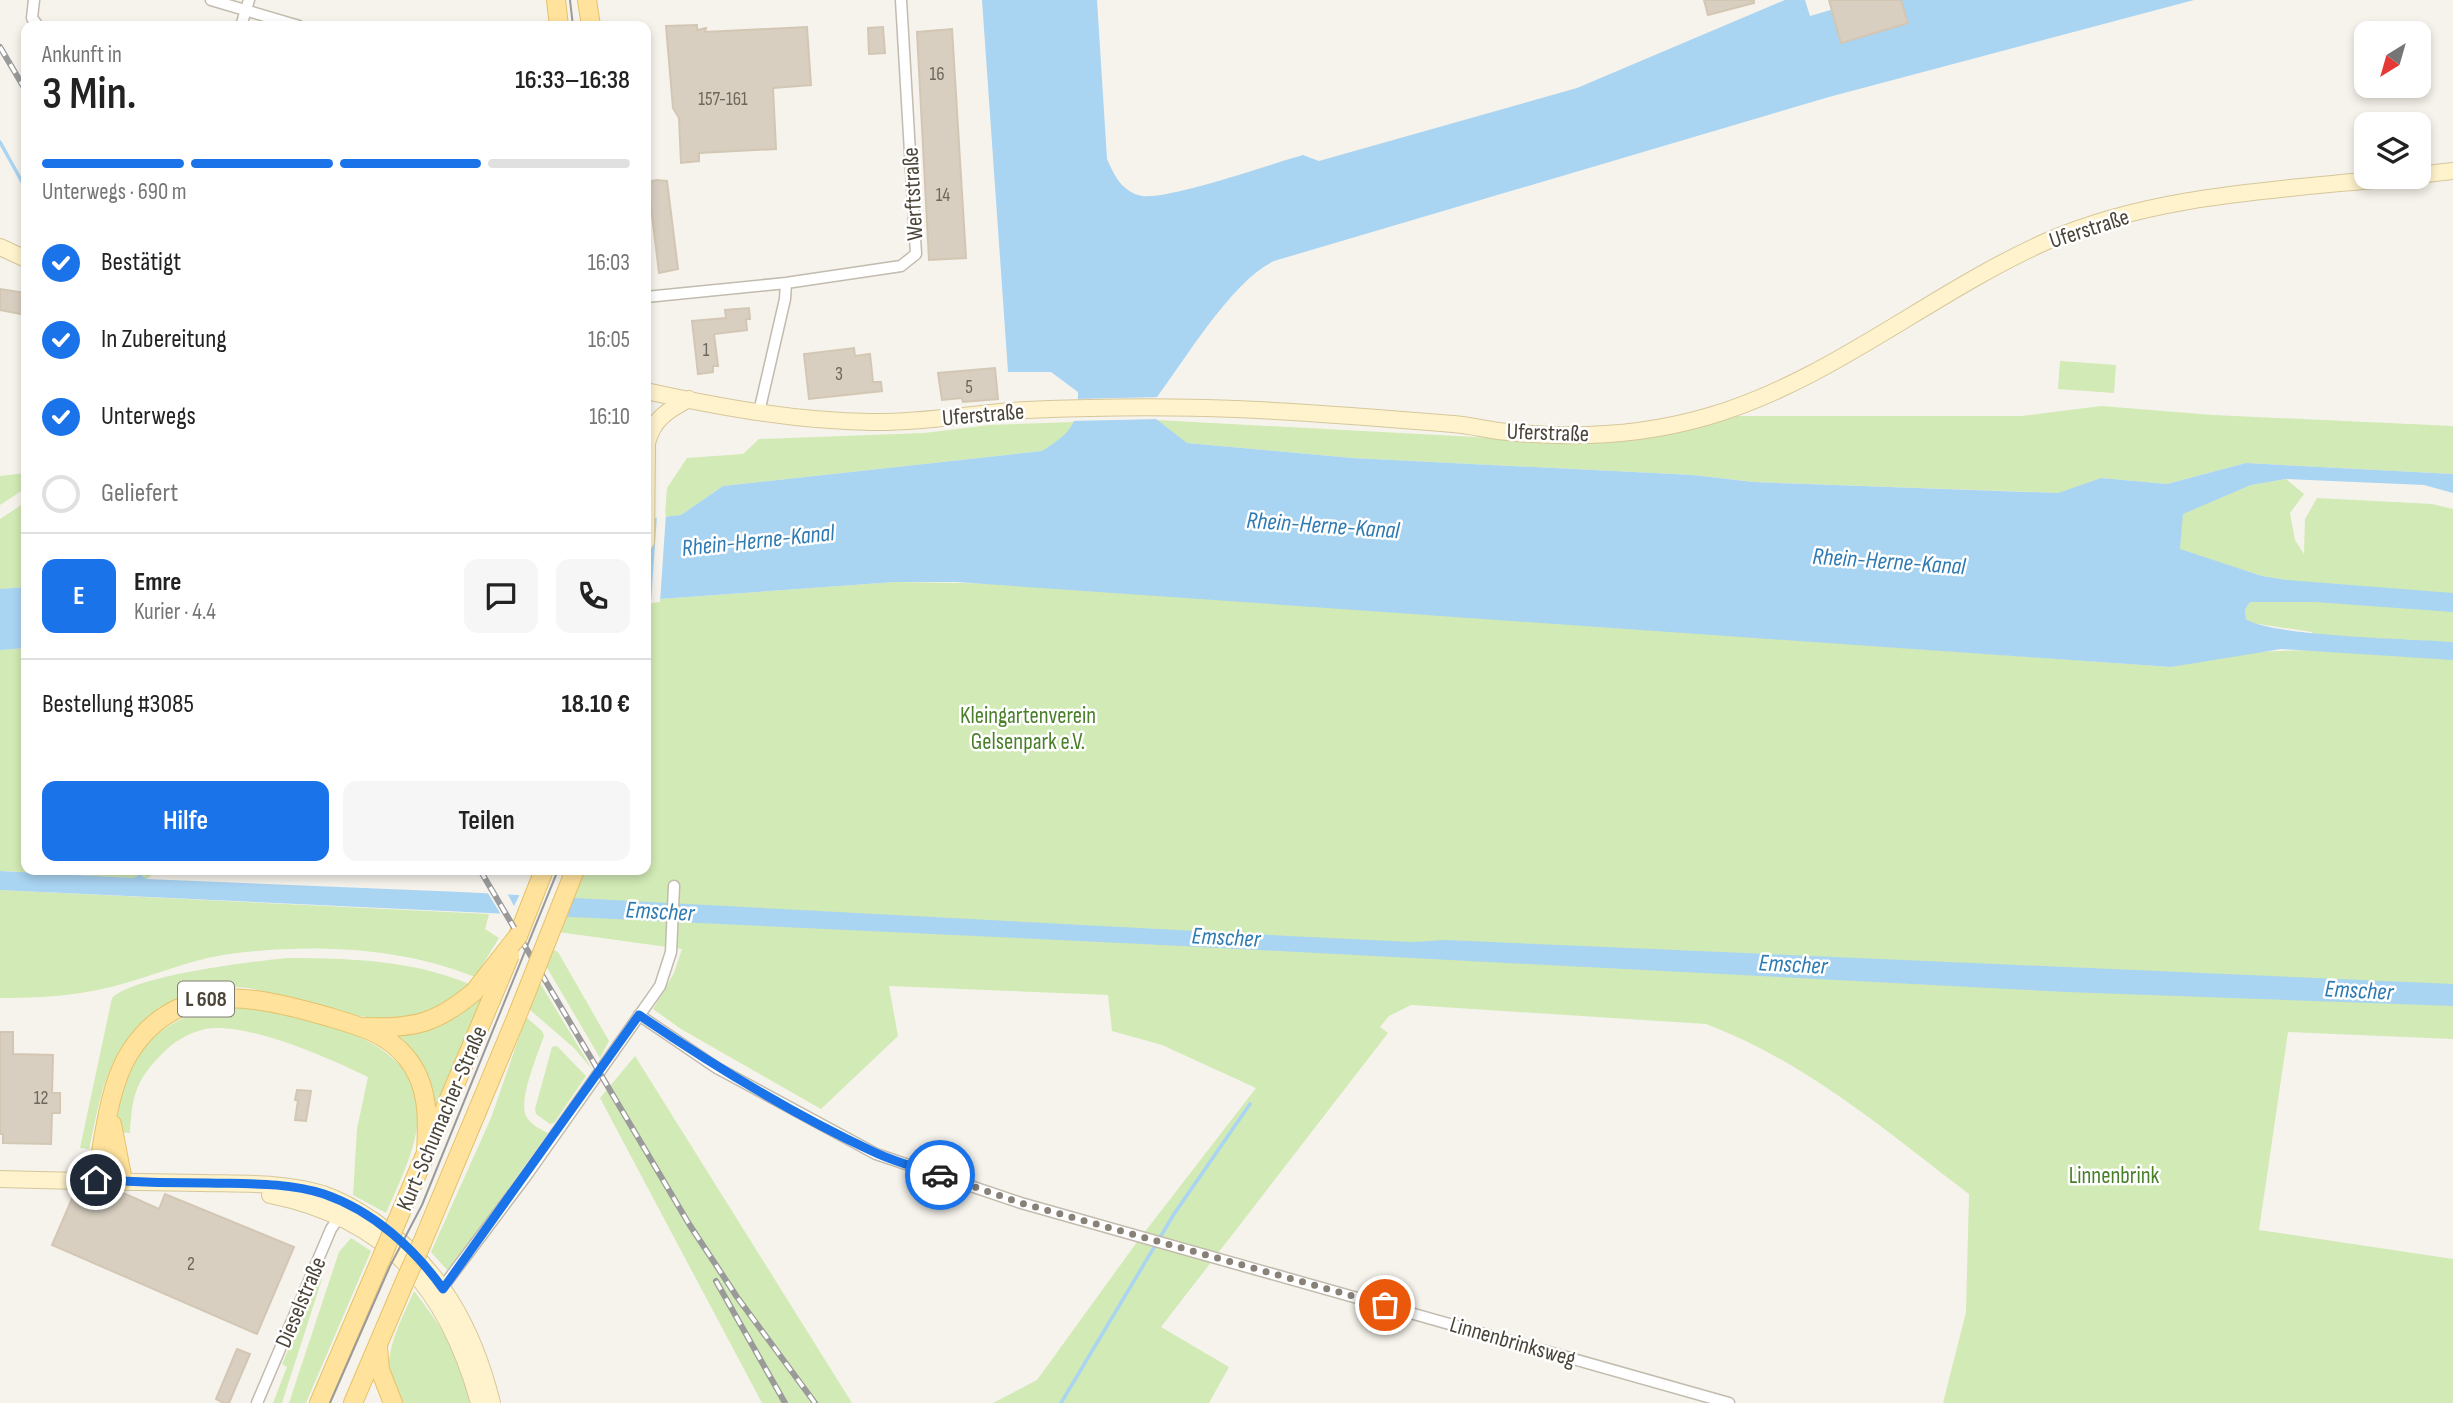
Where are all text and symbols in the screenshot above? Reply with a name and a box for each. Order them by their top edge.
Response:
north arrow [2354,21,2431,98]
map controls [2354,21,2431,189]
text: Ankunft in [42,41,122,69]
house number: 16 [930,63,944,86]
text: 16:33–16:38 [515,65,630,96]
text: 3 Min. [42,67,137,122]
house number: 157-161 [698,88,748,111]
button: layers [2354,112,2431,189]
street label: Werftstraße [897,147,929,241]
text: Unterwegs · 690 m [42,178,187,206]
house number: 14 [936,184,950,207]
street label: Uferstraße [2046,203,2133,255]
icon: check [42,244,80,282]
text: Bestätigt [101,247,181,278]
text: 16:03 [588,249,630,277]
icon: check [42,321,80,359]
text: In Zubereitung [101,324,227,355]
text: 16:05 [588,326,630,354]
house number: 1 [703,339,710,362]
house number: 3 [835,363,843,386]
house number: 5 [965,376,973,399]
street label: Uferstraße [941,397,1025,433]
icon: check [42,398,80,436]
text: Unterwegs [101,401,196,432]
text: 16:10 [589,403,630,431]
street label: Uferstraße [1506,418,1590,448]
text: Geliefert [101,478,178,509]
water label: Rhein-Herne-Kanal [1245,506,1401,545]
water label: Rhein-Herne-Kanal [680,518,836,563]
water label: Rhein-Herne-Kanal [1811,542,1967,581]
button: chat [464,559,538,633]
button: phone [556,559,630,633]
text: Emre [134,567,181,598]
text: E [73,581,85,612]
text: Kurier · 4.4 [134,598,216,626]
text: Bestellung #3085 [42,689,194,720]
text: 18.10 € [562,689,630,720]
park label: Kleingartenverein Gelsenpark e.V. [960,702,1096,756]
button: Hilfe [42,781,329,861]
button: Teilen [343,781,630,861]
water label: Emscher [625,895,696,928]
water label: Emscher [1191,921,1262,954]
water label: Emscher [1758,948,1829,981]
water label: Emscher [2324,974,2395,1007]
road number: L 608 [178,982,234,1016]
street label: Kurt-Schumacher-Straße [390,1022,493,1215]
house number: 12 [34,1087,48,1110]
courier [905,1140,975,1210]
pin [66,1150,126,1210]
icon: car [921,1156,959,1194]
icon: home [77,1161,115,1199]
park label: Linnenbrink [2069,1162,2160,1190]
house number: 2 [187,1253,195,1276]
street label: Dieselstraße [269,1253,333,1352]
pin [1355,1275,1415,1335]
icon: bag [1366,1286,1404,1324]
street label: Linnenbrinksweg [1446,1311,1579,1373]

